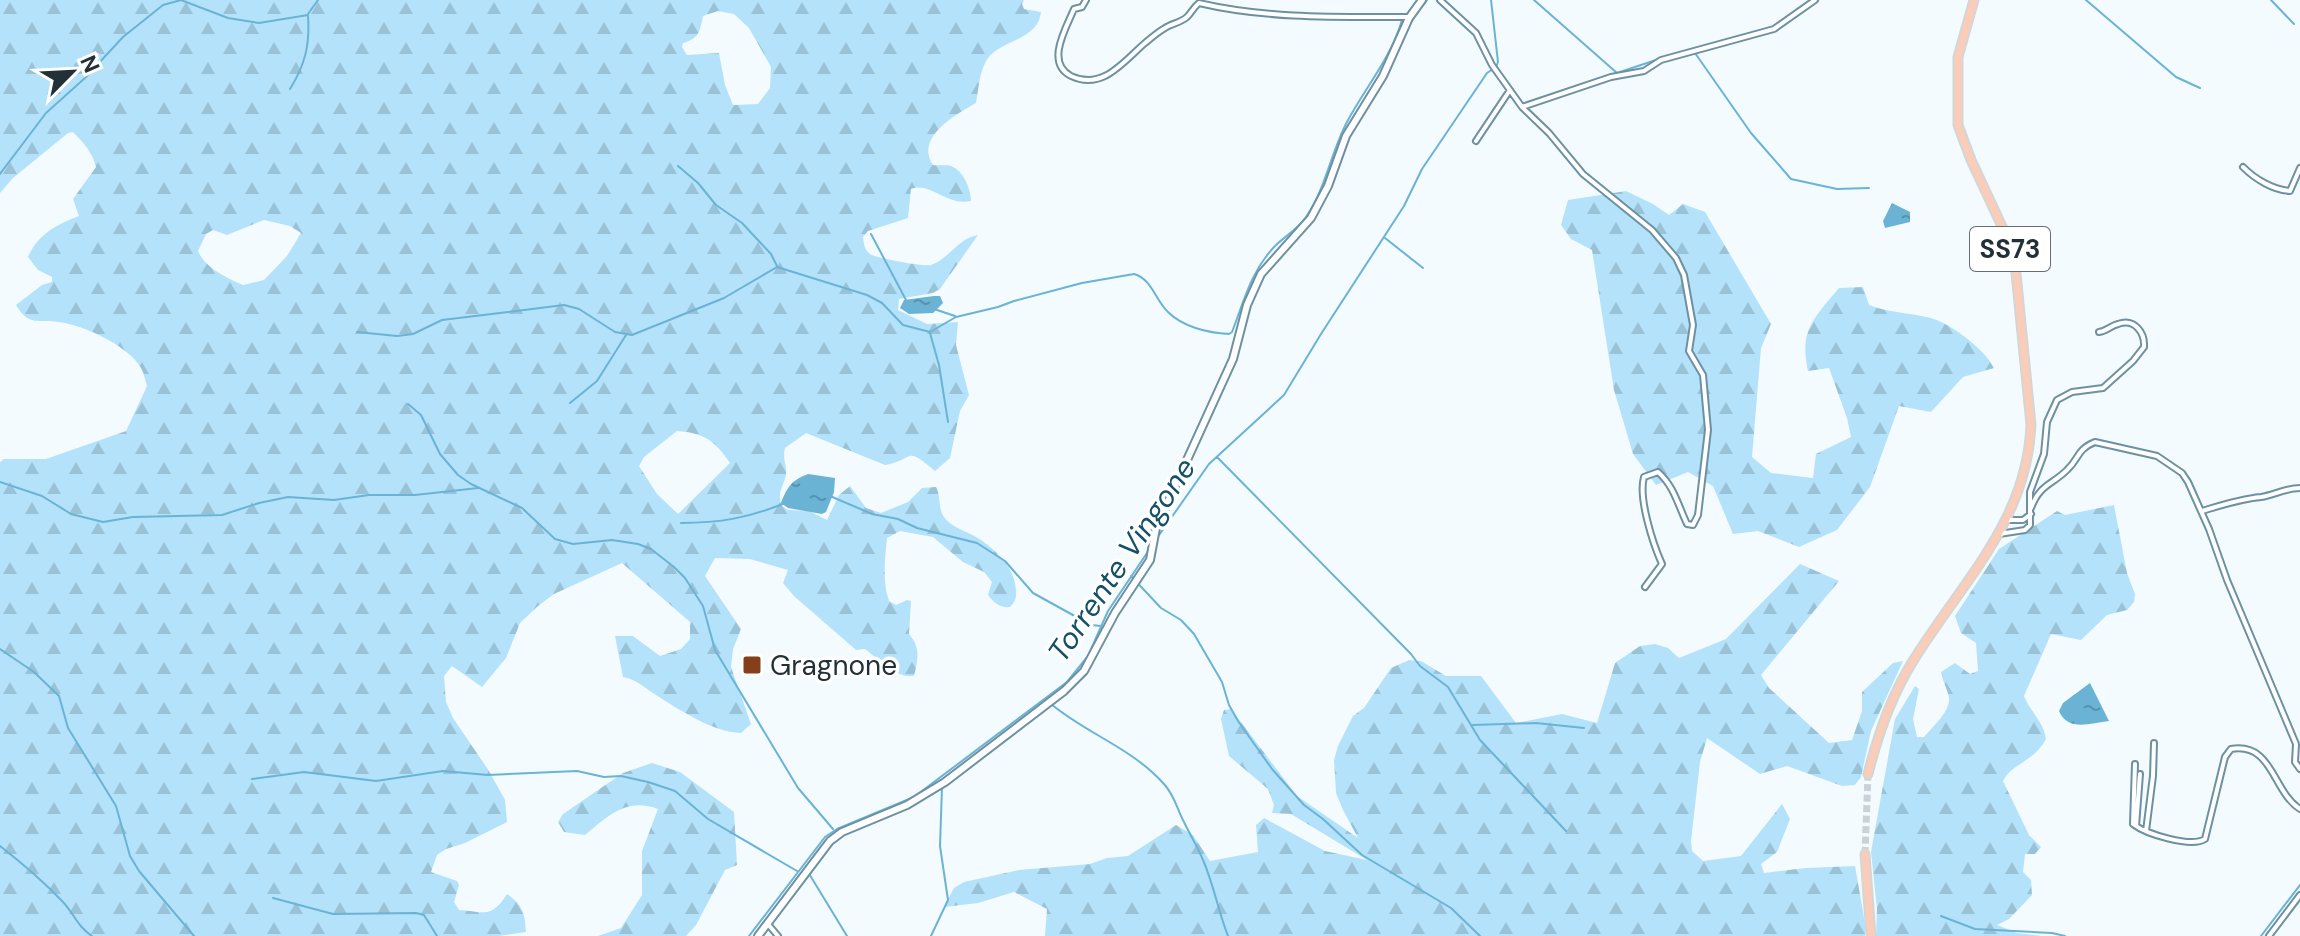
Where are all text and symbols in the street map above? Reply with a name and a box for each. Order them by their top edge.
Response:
north arrow [32,32,112,112]
text: N [73,51,106,77]
road number: SS73 [1970,227,2050,271]
water label: Torrente Vingone [1039,450,1204,669]
place label: Gragnone [770,647,897,684]
marker: Gragnone [741,654,763,676]

